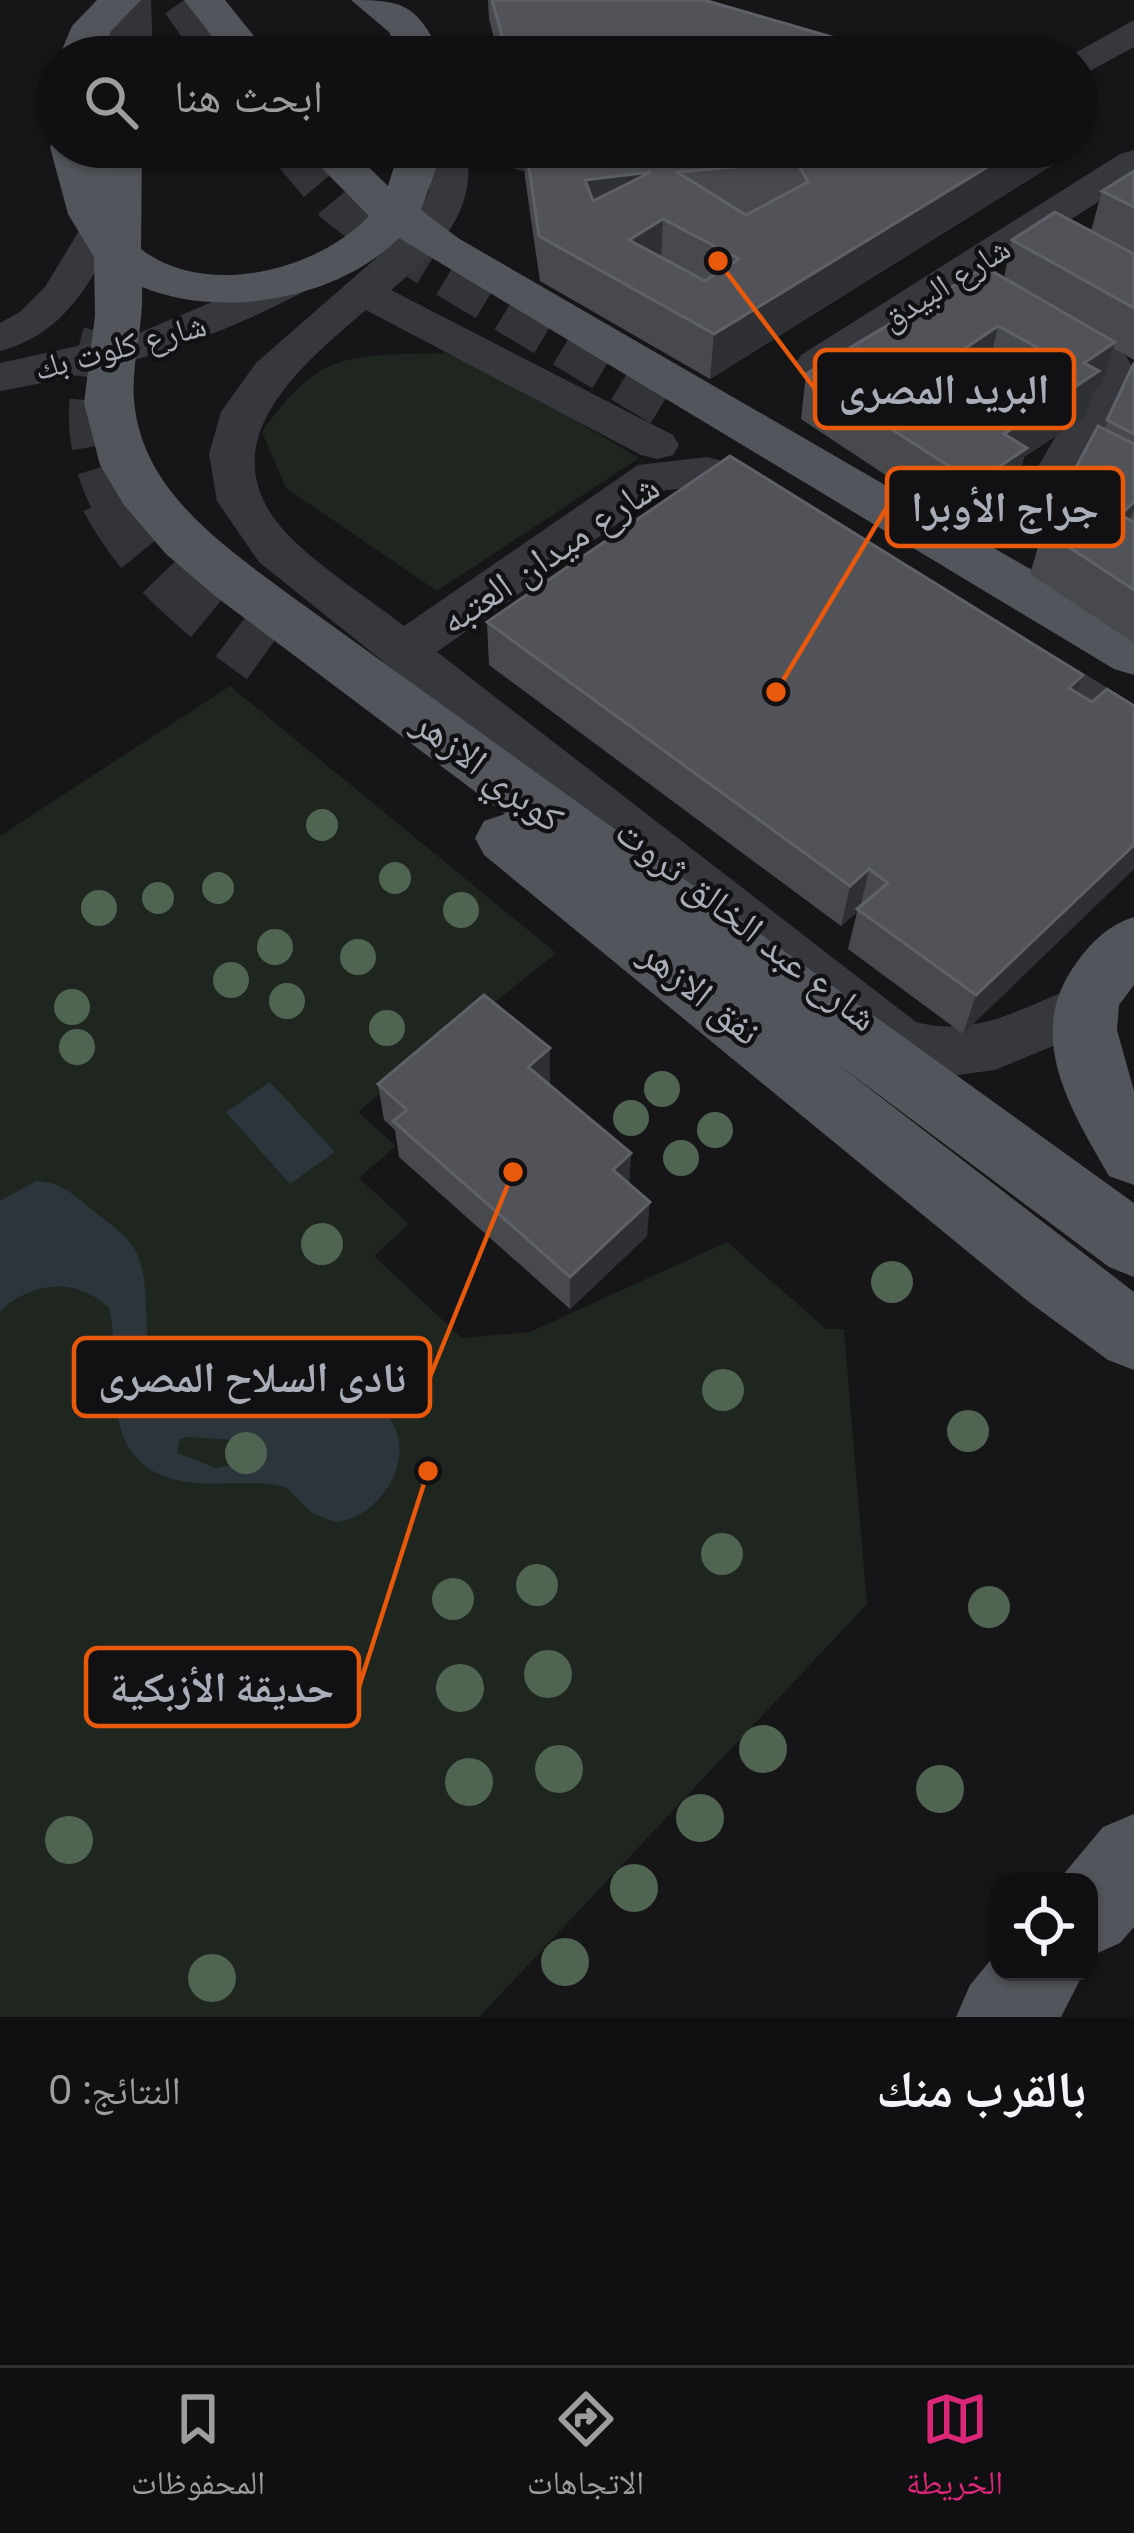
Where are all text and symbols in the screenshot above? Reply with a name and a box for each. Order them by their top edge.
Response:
search box [36,36,1098,168]
text: ابحث هنا [174,65,323,128]
icon: search [78,69,144,135]
street label: شارع البيدق [871,225,1019,342]
street label: شارع كلوت بك [29,301,211,392]
callout: البريد المصرى [815,350,1074,428]
text: البريد المصرى [839,360,1049,419]
street label: شارع ميدان العتبه [429,460,670,647]
callout: جراج الأوبرا [887,468,1123,546]
text: جراج الأوبرا [911,478,1099,537]
street label: كوبري الازهر [399,695,575,848]
street label: شارع عبد الخالق ثروت [604,804,889,1044]
street label: نفق الازهر [628,926,773,1058]
callout: نادى السلاح المصرى [74,1338,430,1416]
text: نادى السلاح المصرى [98,1348,406,1407]
callout: حديقة الأزبكية [86,1648,359,1726]
text: حديقة الأزبكية [110,1658,334,1717]
map controls [990,1873,1098,1981]
button: locate [990,1873,1098,1981]
text: بالقرب منك [876,2053,1086,2125]
text: النتائج: 0 [48,2063,181,2118]
tab: المحفوظات [131,2386,265,2515]
tab: الاتجاهات [527,2386,644,2515]
tab: الخريطة [906,2386,1003,2515]

